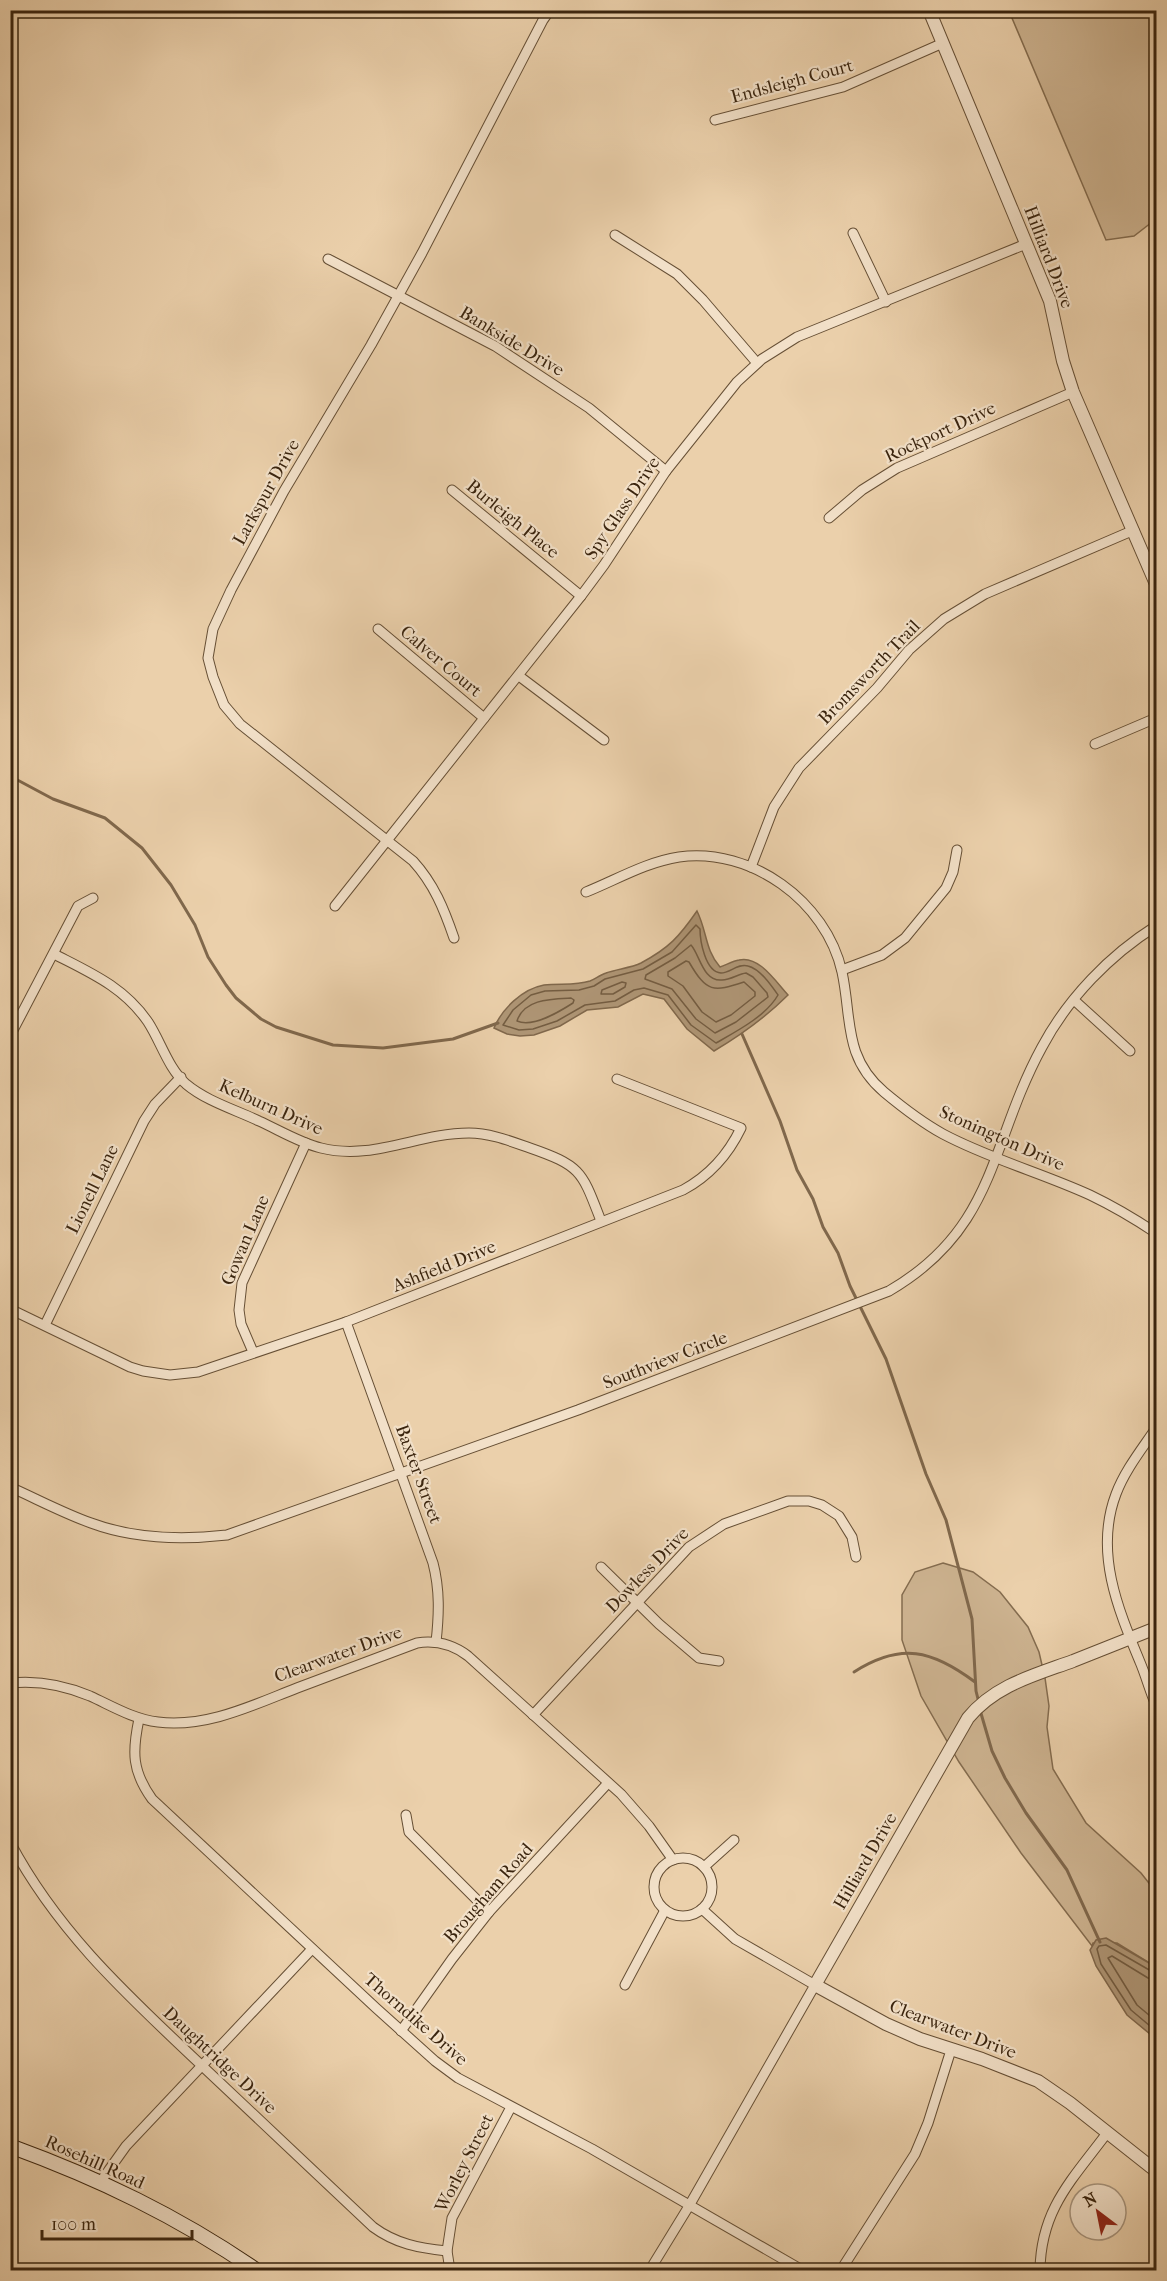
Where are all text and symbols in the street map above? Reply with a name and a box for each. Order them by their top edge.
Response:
street label: Endsleigh Court [729,55,856,108]
street label: Hilliard Drive [1019,203,1078,312]
street label: Bankside Drive [456,302,568,381]
street label: Rockport Drive [881,398,999,467]
street label: Larkspur Drive [229,436,304,549]
street label: Spy Glass Drive [580,453,665,564]
street label: Burleigh Place [462,476,563,563]
street label: Bromsworth Trail [814,616,925,729]
street label: Calver Court [396,621,486,702]
street label: Kelburn Drive [215,1075,326,1140]
street label: Stonington Drive [936,1102,1068,1175]
street label: Lionell Lane [62,1141,123,1237]
street label: Gowan Lane [217,1192,274,1288]
street label: Ashfield Drive [388,1236,499,1297]
street label: Southview Circle [600,1327,730,1394]
street label: Baxter Street [391,1422,446,1527]
street label: Dowless Drive [601,1523,693,1617]
street label: Clearwater Drive [271,1622,405,1687]
street label: Hilliard Drive [829,1809,902,1913]
street label: Brougham Road [439,1839,538,1948]
street label: Thorndike Drive [360,1969,472,2070]
street label: Clearwater Drive [886,1996,1019,2063]
street label: Daughtridge Drive [159,2003,281,2118]
street label: Worley Street [430,2110,498,2217]
street label: Rosehill Road [42,2131,148,2194]
north arrow [1068,2182,1128,2242]
text: N [1080,2188,1101,2211]
scale bar [42,2203,192,2241]
text: 100 m [51,2214,96,2235]

